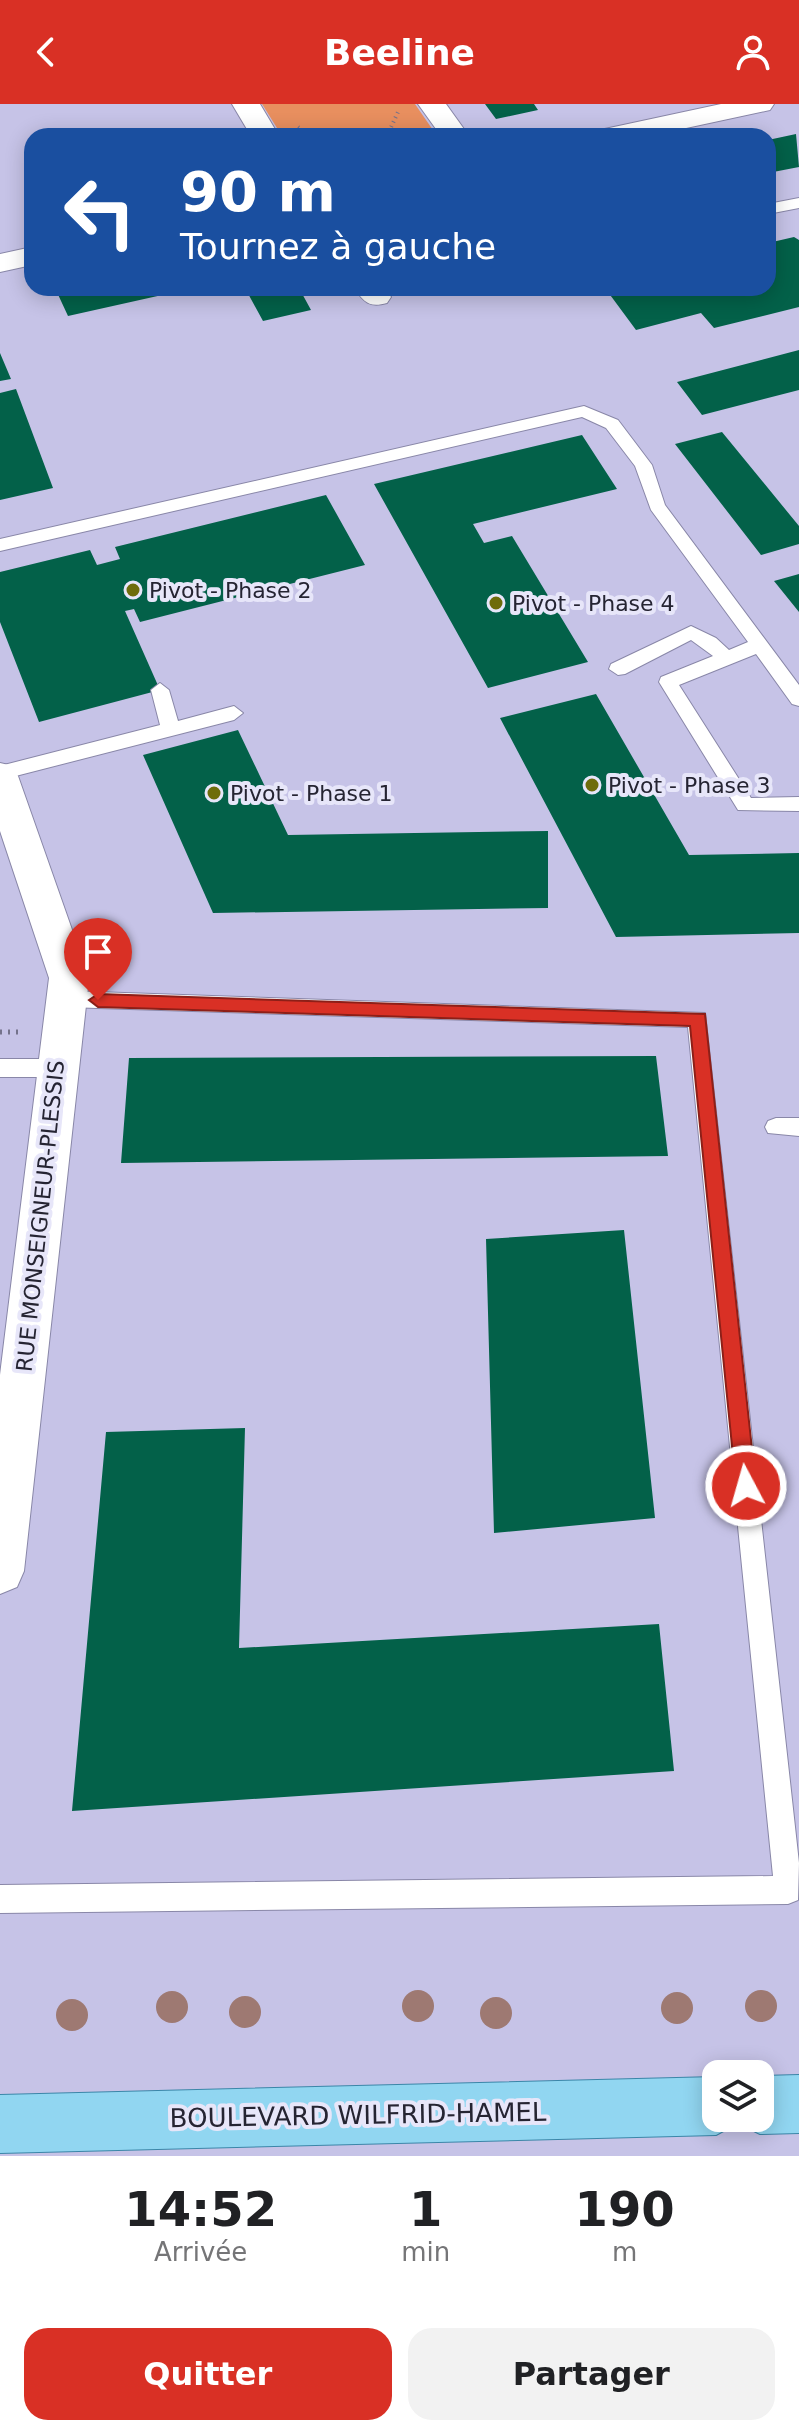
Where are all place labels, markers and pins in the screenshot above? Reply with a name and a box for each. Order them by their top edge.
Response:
place label: Pivot - Phase 2 [149,578,312,603]
marker: Pivot - Phase 2 [124,581,142,599]
place label: Pivot - Phase 4 [512,591,675,616]
marker: Pivot - Phase 4 [487,594,505,612]
place label: Pivot - Phase 3 [608,773,771,798]
marker: Pivot - Phase 3 [583,776,601,794]
place label: Pivot - Phase 1 [230,781,393,806]
marker: Pivot - Phase 1 [205,784,223,802]
pin [64,918,132,1000]

